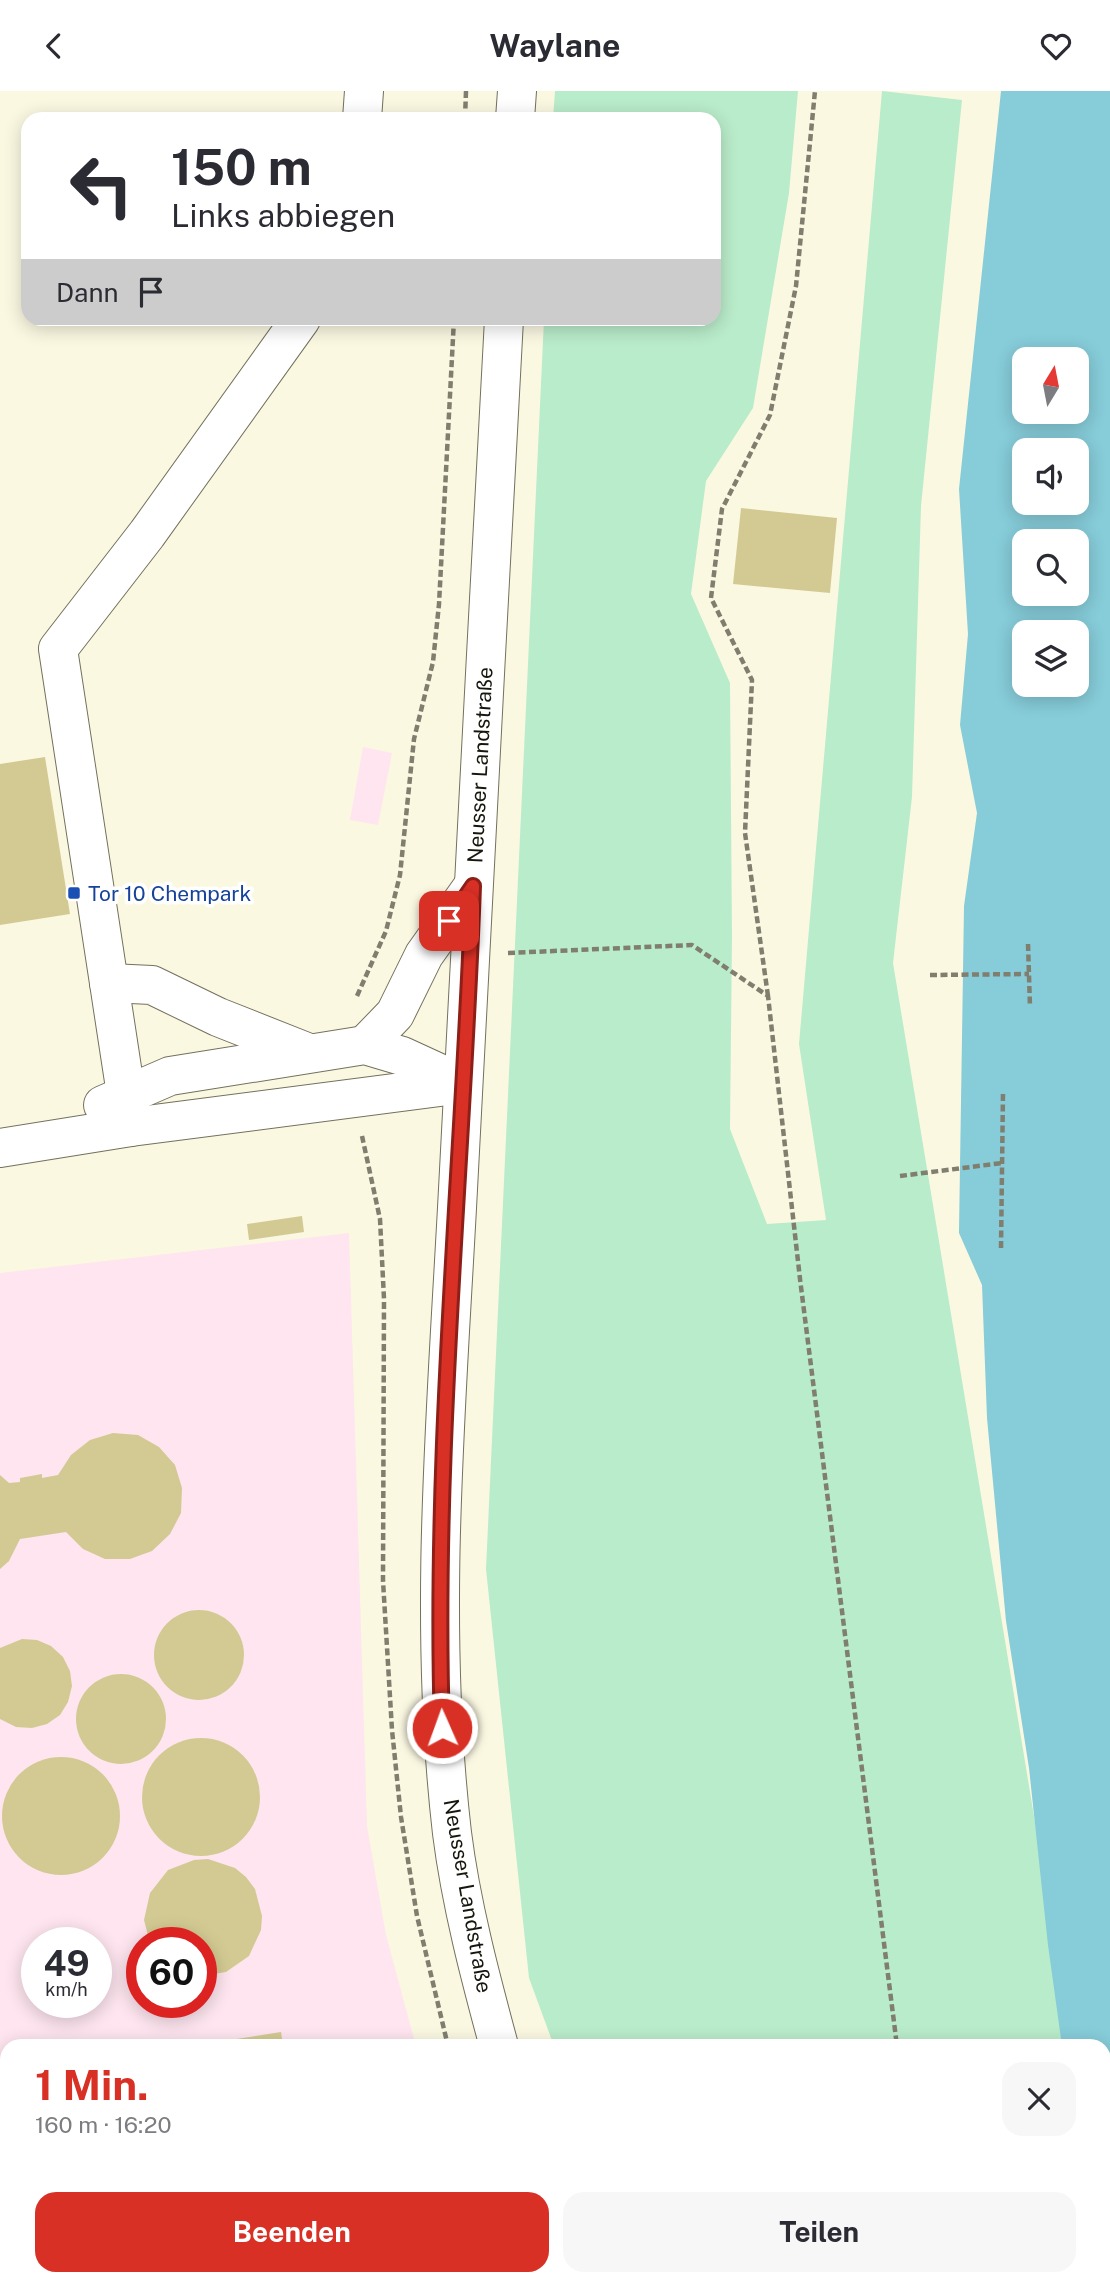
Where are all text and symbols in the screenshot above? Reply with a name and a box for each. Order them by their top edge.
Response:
icon: back [35,27,73,65]
text: Waylane [490,27,620,64]
icon: heart [1037,27,1075,65]
text: 150 m [171,138,312,196]
icon: left [56,140,147,231]
text: Links abbiegen [171,197,395,234]
icon: arrive [132,273,170,311]
text: Dann [56,277,118,308]
north arrow [1012,347,1088,423]
map controls [1012,347,1089,697]
button: sound [1012,438,1089,515]
button: search [1012,529,1089,606]
button: layers [1012,620,1089,697]
street label: Neusser Landstraße [462,666,498,864]
place label: Tor 10 Chempark [88,881,252,906]
marker: Tor 10 Chempark [66,885,82,901]
pin [419,891,479,951]
icon: arrive [430,902,468,940]
position arrow [405,1691,479,1765]
street label: Neusser Landstraße [439,1797,497,1995]
speed limit sign: 60 [126,1927,217,2018]
text: 49 [43,1943,90,1984]
text: km/h [45,1979,88,2000]
text: 1 Min. [35,2060,149,2109]
button: close [1002,2062,1076,2136]
text: 160 m · 16:20 [35,2111,172,2138]
button: Beenden [35,2192,549,2272]
button: Teilen [563,2192,1076,2272]

